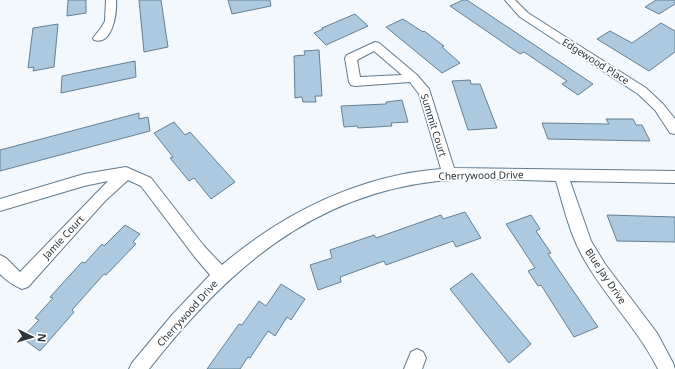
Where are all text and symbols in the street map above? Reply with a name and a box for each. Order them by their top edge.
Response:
street label: Edgewood Place [560,35,633,87]
street label: Summit Court [418,92,450,159]
street label: Cherrywood Drive [438,167,524,183]
street label: Jamie Court [39,212,87,263]
street label: Blue Jay Drive [582,245,630,307]
street label: Cherrywood Drive [153,276,221,349]
north arrow [12,317,52,357]
text: N [35,333,50,343]

